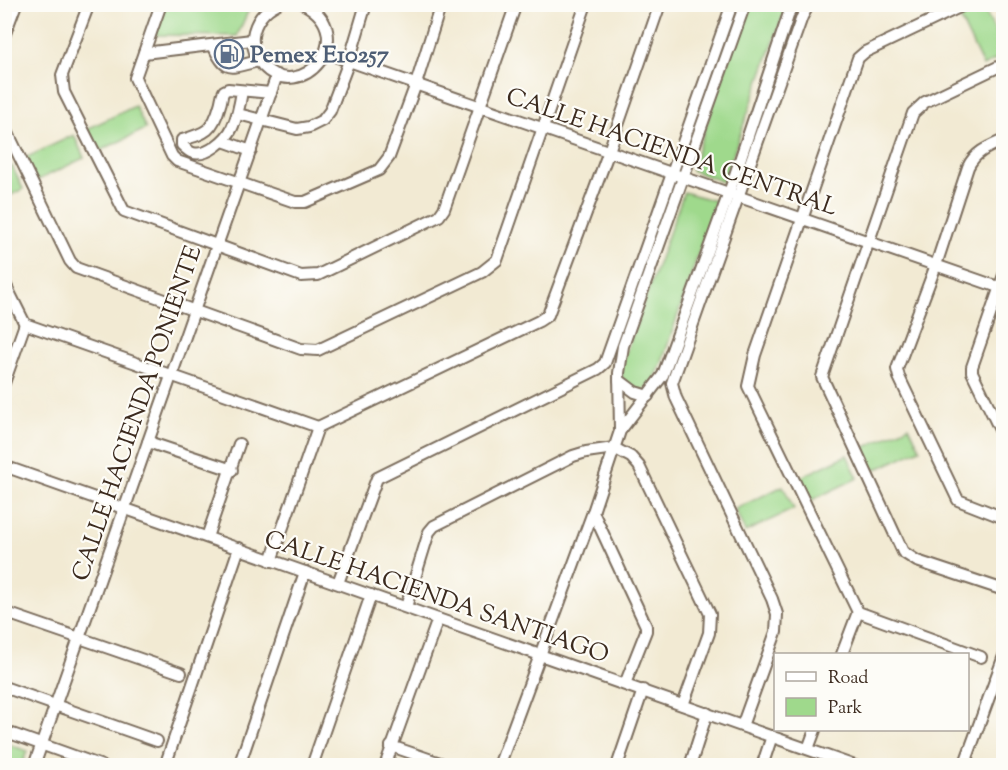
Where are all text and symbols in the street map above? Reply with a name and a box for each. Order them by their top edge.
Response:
fuel station icon: Pemex E10257 [213,38,245,70]
place label: Pemex E10257 [250,39,389,73]
street label: CALLE HACIENDA CENTRAL [501,80,841,226]
street label: CALLE HACIENDA PONIENTE [64,241,212,586]
street label: CALLE HACIENDA SANTIAGO [259,523,613,673]
legend [774,653,969,731]
text: Road [828,666,868,692]
text: Park [828,696,863,722]

